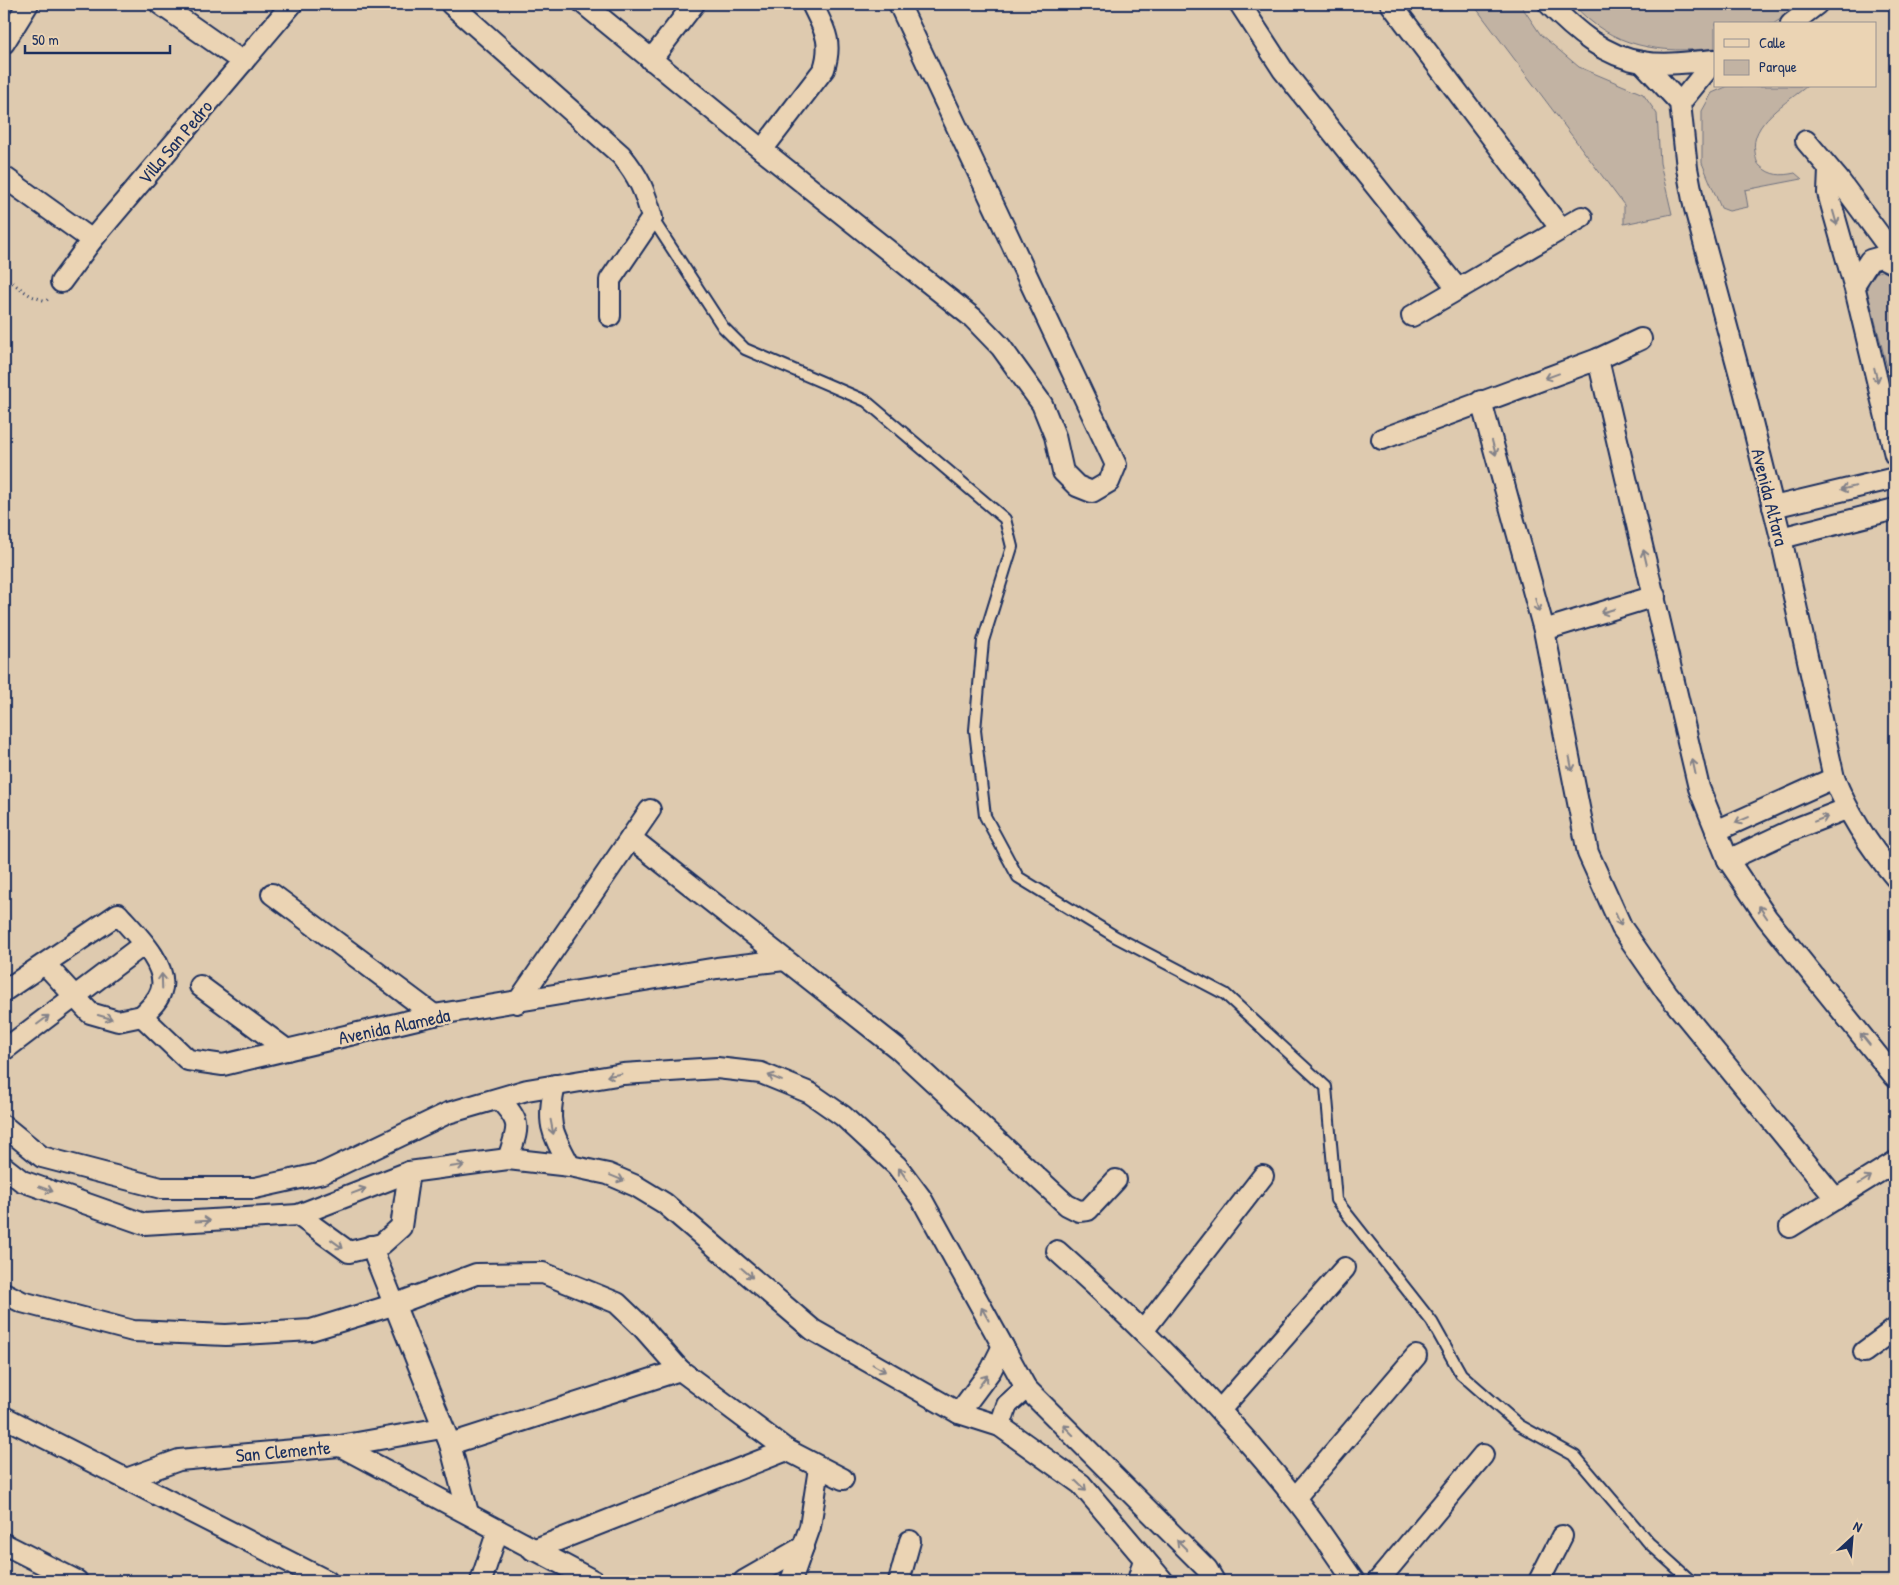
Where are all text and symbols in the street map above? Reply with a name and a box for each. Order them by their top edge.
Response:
scale bar [25,22,170,54]
legend [1714,22,1876,88]
text: 50 m [32,29,59,50]
text: Calle [1759,32,1786,53]
text: Parque [1759,56,1797,77]
street label: Villa San Pedro [132,94,218,190]
one-way arrow [1830,209,1840,225]
one-way arrow [1872,366,1881,382]
one-way arrow [1545,372,1560,381]
one-way arrow [1490,440,1500,456]
street label: Avenida Altara [1745,446,1795,549]
one-way arrow [1840,484,1856,494]
one-way arrow [1640,550,1649,566]
one-way arrow [1533,597,1543,613]
one-way arrow [1600,606,1616,616]
one-way arrow [1567,756,1576,772]
one-way arrow [1689,759,1698,775]
one-way arrow [1812,814,1828,823]
one-way arrow [1735,816,1750,825]
one-way arrow [1758,906,1768,920]
one-way arrow [1613,911,1623,926]
one-way arrow [157,973,166,989]
street label: Avenida Alameda [336,1001,453,1051]
one-way arrow [97,1013,113,1022]
one-way arrow [36,1015,49,1026]
one-way arrow [1859,1033,1870,1046]
one-way arrow [606,1071,622,1081]
one-way arrow [768,1073,783,1083]
one-way arrow [548,1119,558,1135]
one-way arrow [449,1160,465,1170]
one-way arrow [898,1168,909,1181]
one-way arrow [609,1174,624,1183]
one-way arrow [1858,1175,1872,1185]
one-way arrow [38,1185,54,1194]
one-way arrow [351,1186,366,1195]
one-way arrow [194,1216,210,1225]
one-way arrow [330,1239,344,1249]
one-way arrow [741,1268,754,1279]
one-way arrow [980,1307,990,1322]
one-way arrow [871,1363,886,1373]
one-way arrow [978,1374,988,1388]
one-way arrow [1062,1423,1074,1436]
street label: San Clemente [234,1434,332,1468]
one-way arrow [1075,1480,1088,1492]
north arrow [1826,1512,1876,1562]
text: N [1850,1516,1866,1536]
one-way arrow [1176,1539,1189,1551]

